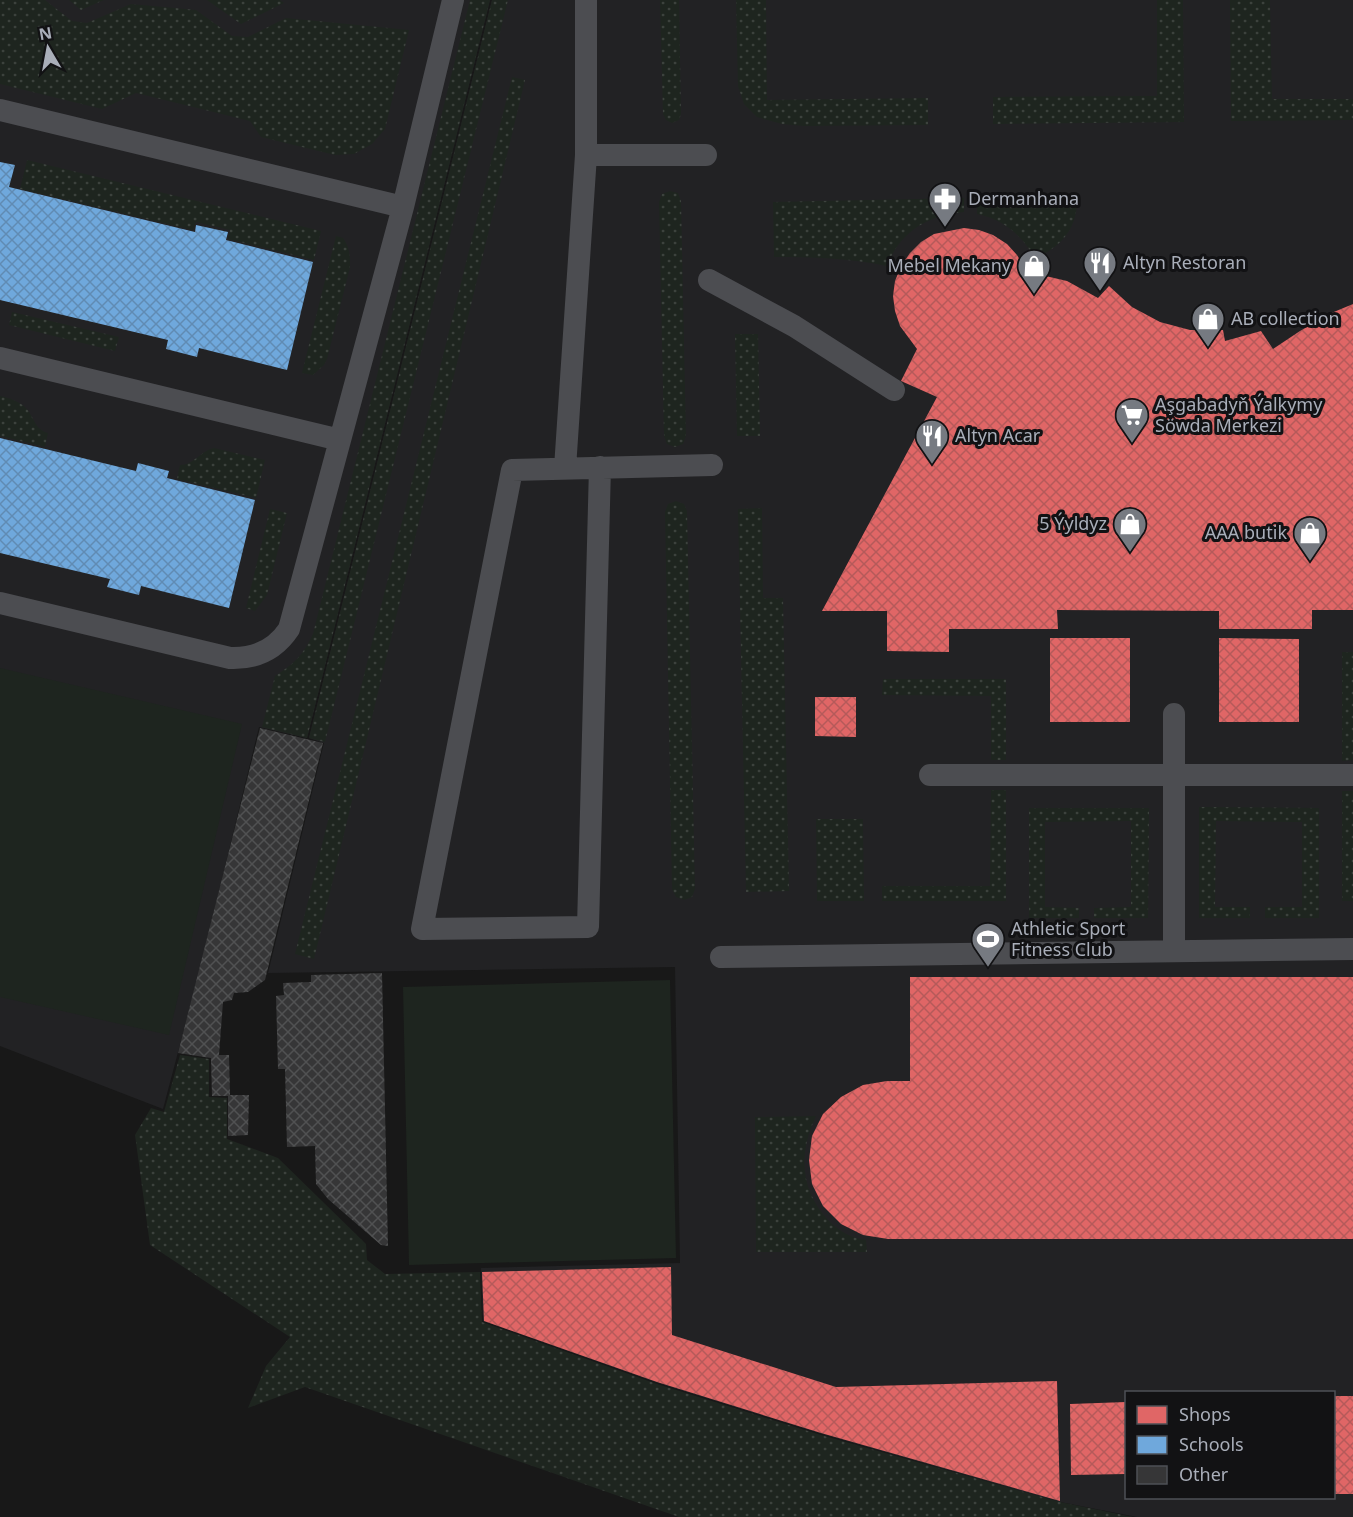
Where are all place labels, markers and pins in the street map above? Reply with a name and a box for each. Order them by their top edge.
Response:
pharmacy icon: Dermanhana [927,181,963,228]
place label: Dermanhana [968,186,1079,210]
restaurant icon: Altyn Restoran [1082,245,1118,292]
shop icon: Mebel Mekany [1016,248,1052,295]
place label: Altyn Restoran [1123,250,1246,274]
place label: Mebel Mekany [887,253,1012,277]
shop icon: AB collection [1190,301,1226,348]
place label: AB collection [1231,306,1340,330]
place label: Aşgabadyň Ýalkymy Söwda Merkezi [1155,392,1323,437]
supermarket icon: Aşgabadyň Ýalkymy Söwda Merkezi [1114,397,1150,444]
restaurant icon: Altyn Acar [914,418,950,465]
place label: Altyn Acar [955,423,1041,447]
shop icon: 5 Ýyldyz [1112,506,1148,553]
place label: 5 Ýyldyz [1039,511,1107,535]
shop icon: AAA butik [1292,515,1328,562]
place label: AAA butik [1205,520,1287,544]
place label: Athletic Sport Fitness Club [1011,916,1126,961]
sports icon: Athletic Sport Fitness Club [970,921,1006,968]

